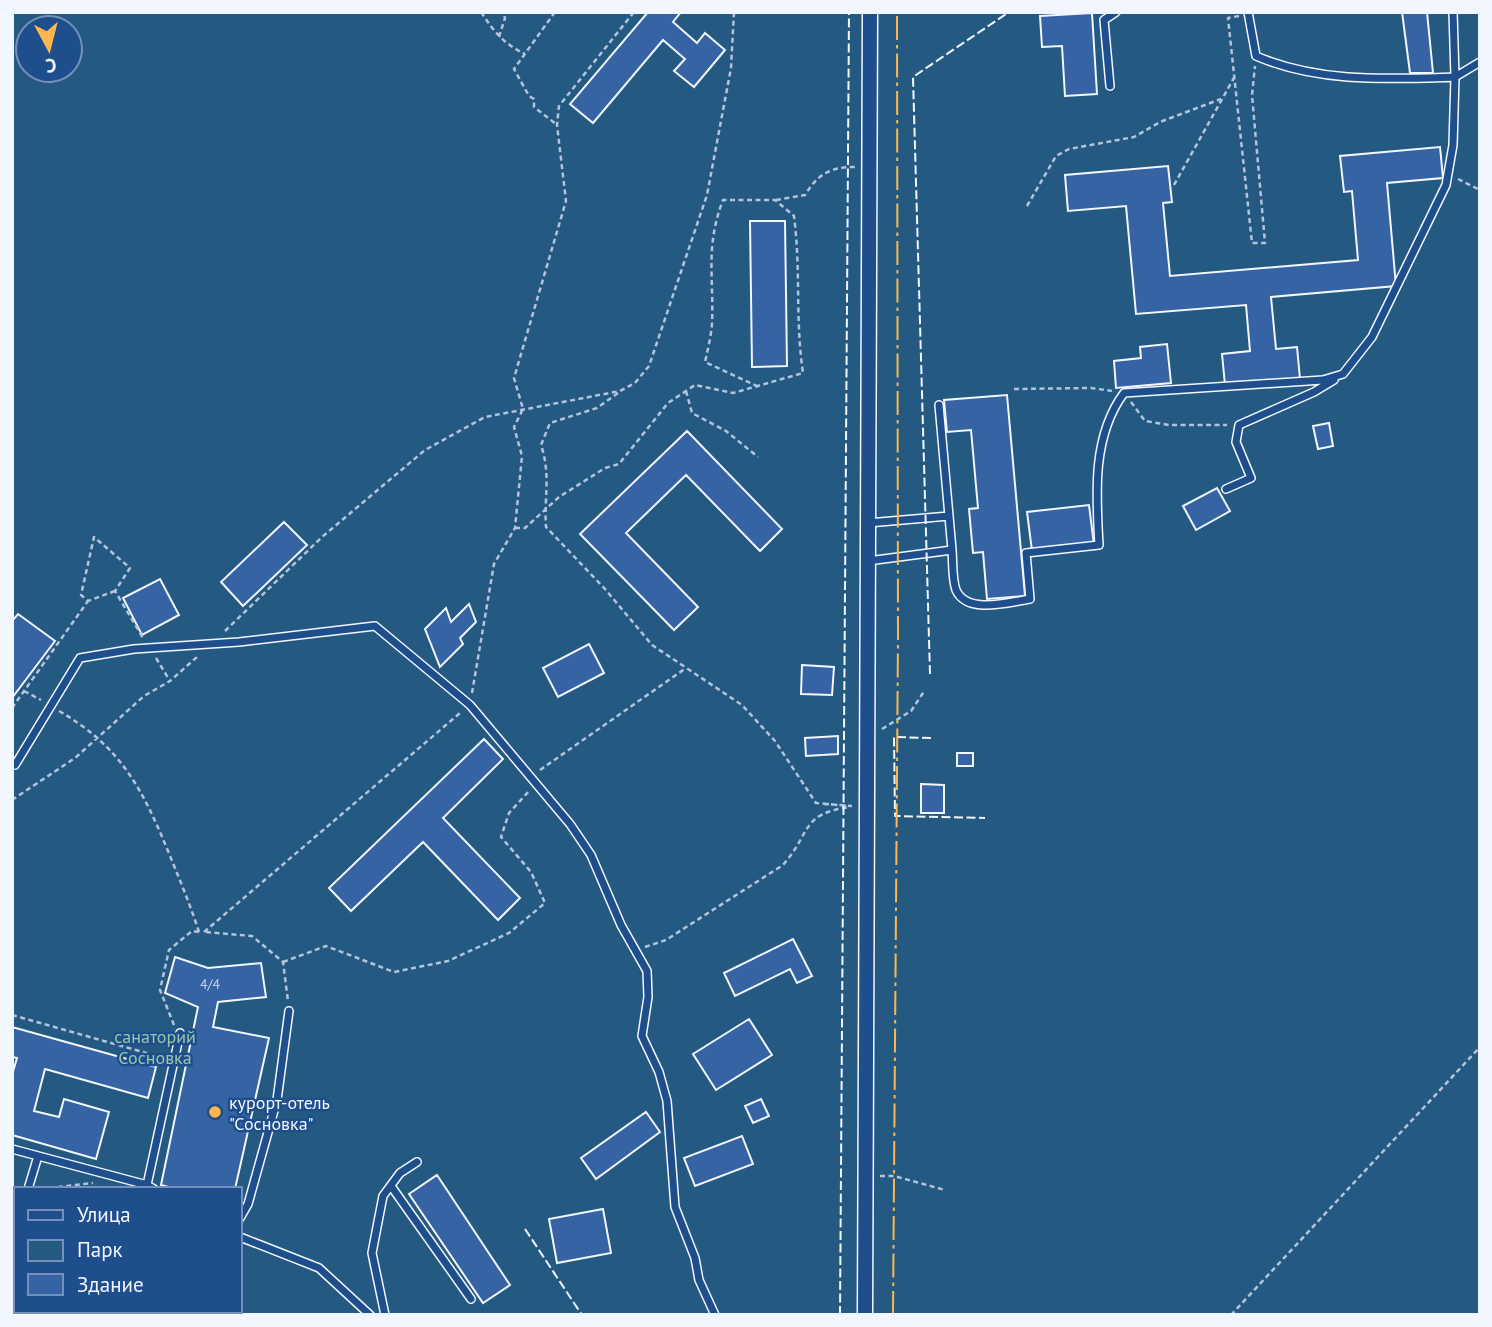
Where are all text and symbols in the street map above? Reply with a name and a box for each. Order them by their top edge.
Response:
north arrow [14,14,84,84]
text: С [44,53,58,78]
house number: 4/4 [200,975,220,993]
park label: санаторий Сосновка [114,1025,196,1069]
place label: курорт-отель "Сосновка" [229,1091,330,1135]
marker: курорт-отель "Сосновка" [207,1104,223,1120]
legend [14,1187,242,1313]
text: Улица [77,1201,131,1228]
text: Парк [77,1236,123,1263]
text: Здание [77,1271,144,1298]

